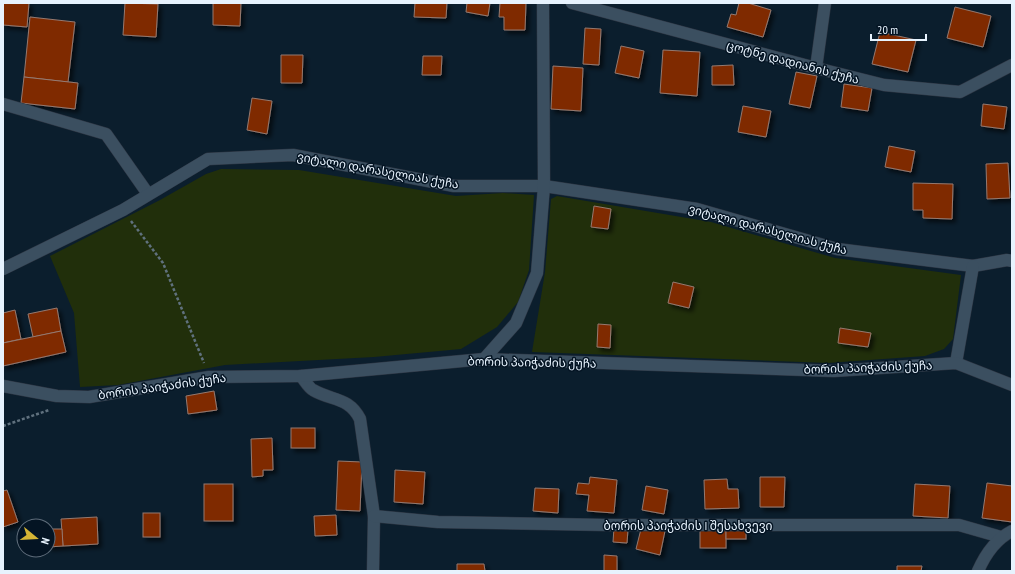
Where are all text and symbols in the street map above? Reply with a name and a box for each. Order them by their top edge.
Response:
scale bar [871,16,926,42]
text: 20 m [877,22,898,37]
street label: ცოტნე დადიანის ქუჩა [725,37,861,88]
street label: ვიტალი დარასელიას ქუჩა [296,148,460,193]
street label: ვიტალი დარასელიას ქუჩა [687,201,849,258]
street label: ბორის პაიჭაძის ქუჩა [467,353,597,371]
street label: ბორის პაიჭაძის ქუჩა [803,357,933,377]
street label: ბორის პაიჭაძის ქუჩა [97,370,227,402]
north arrow [16,518,56,558]
street label: ბორის პაიჭაძის I შესახვევი [603,518,773,533]
text: N [38,536,53,546]

